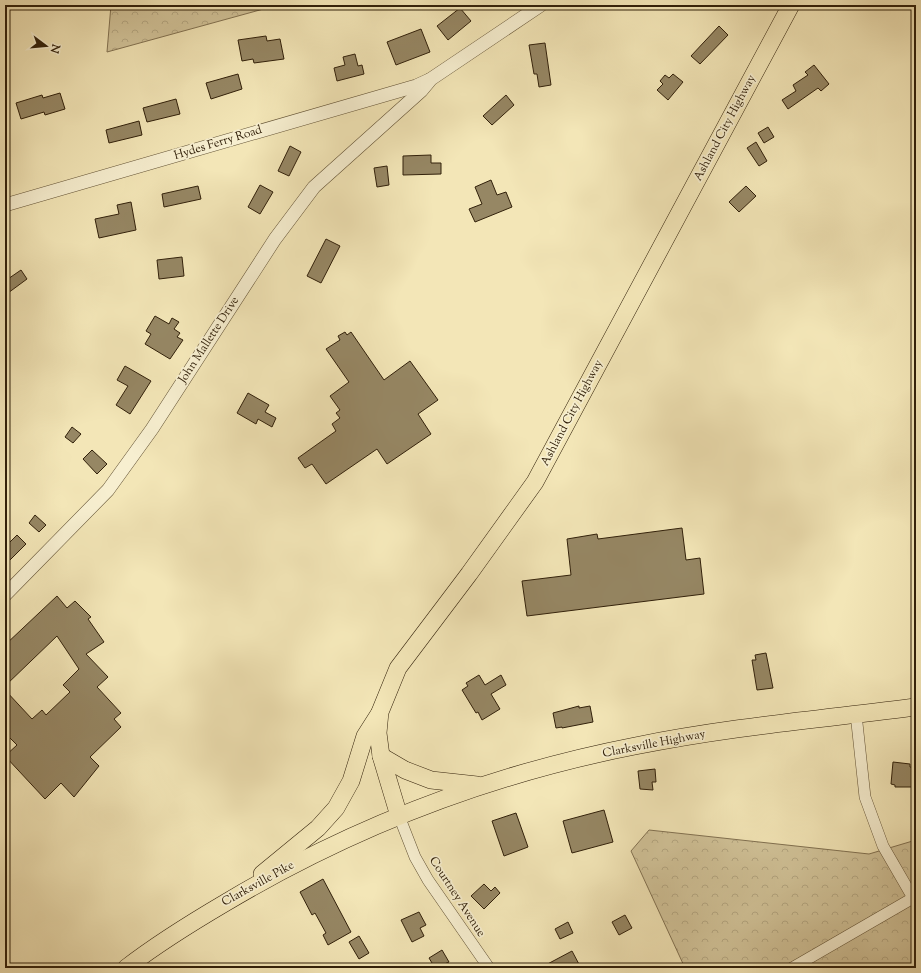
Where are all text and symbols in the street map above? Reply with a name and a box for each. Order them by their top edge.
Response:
north arrow [26,26,66,66]
text: N [46,41,64,55]
street label: Ashland City Highway [689,72,761,184]
street label: Hydes Ferry Road [172,121,265,165]
street label: John Mallette Drive [174,293,244,388]
street label: Ashland City Highway [536,357,608,469]
street label: Clarksville Highway [601,725,707,763]
street label: Courtney Avenue [424,853,490,941]
street label: Clarksville Pike [218,856,298,911]

